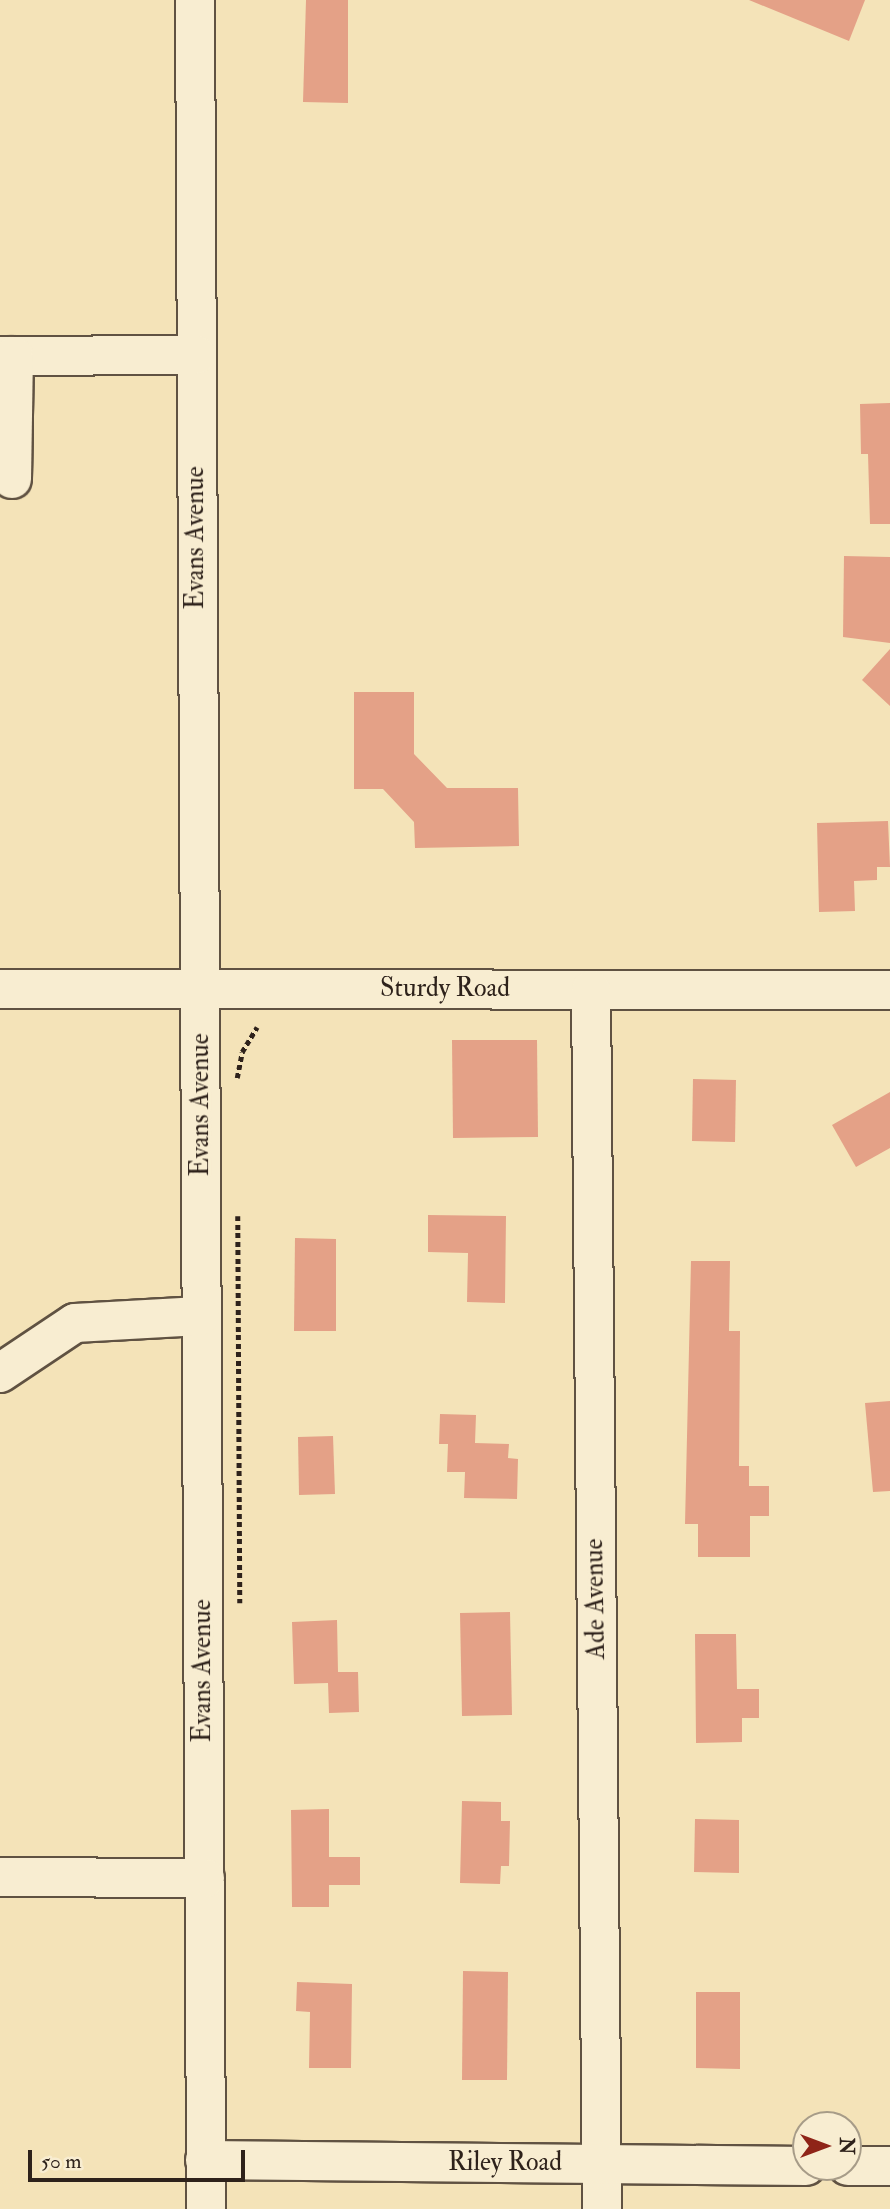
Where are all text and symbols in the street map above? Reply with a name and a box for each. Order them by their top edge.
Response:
street label: Evans Avenue [180,466,212,610]
street label: Sturdy Road [380,973,510,1005]
street label: Evans Avenue [185,1033,217,1177]
street label: Ade Avenue [579,1538,613,1660]
street label: Evans Avenue [187,1599,219,1743]
north arrow [792,2111,862,2181]
scale bar [32,2136,248,2180]
text: N [834,2137,858,2155]
street label: Riley Road [448,2147,562,2179]
text: 50 m [41,2148,82,2175]

